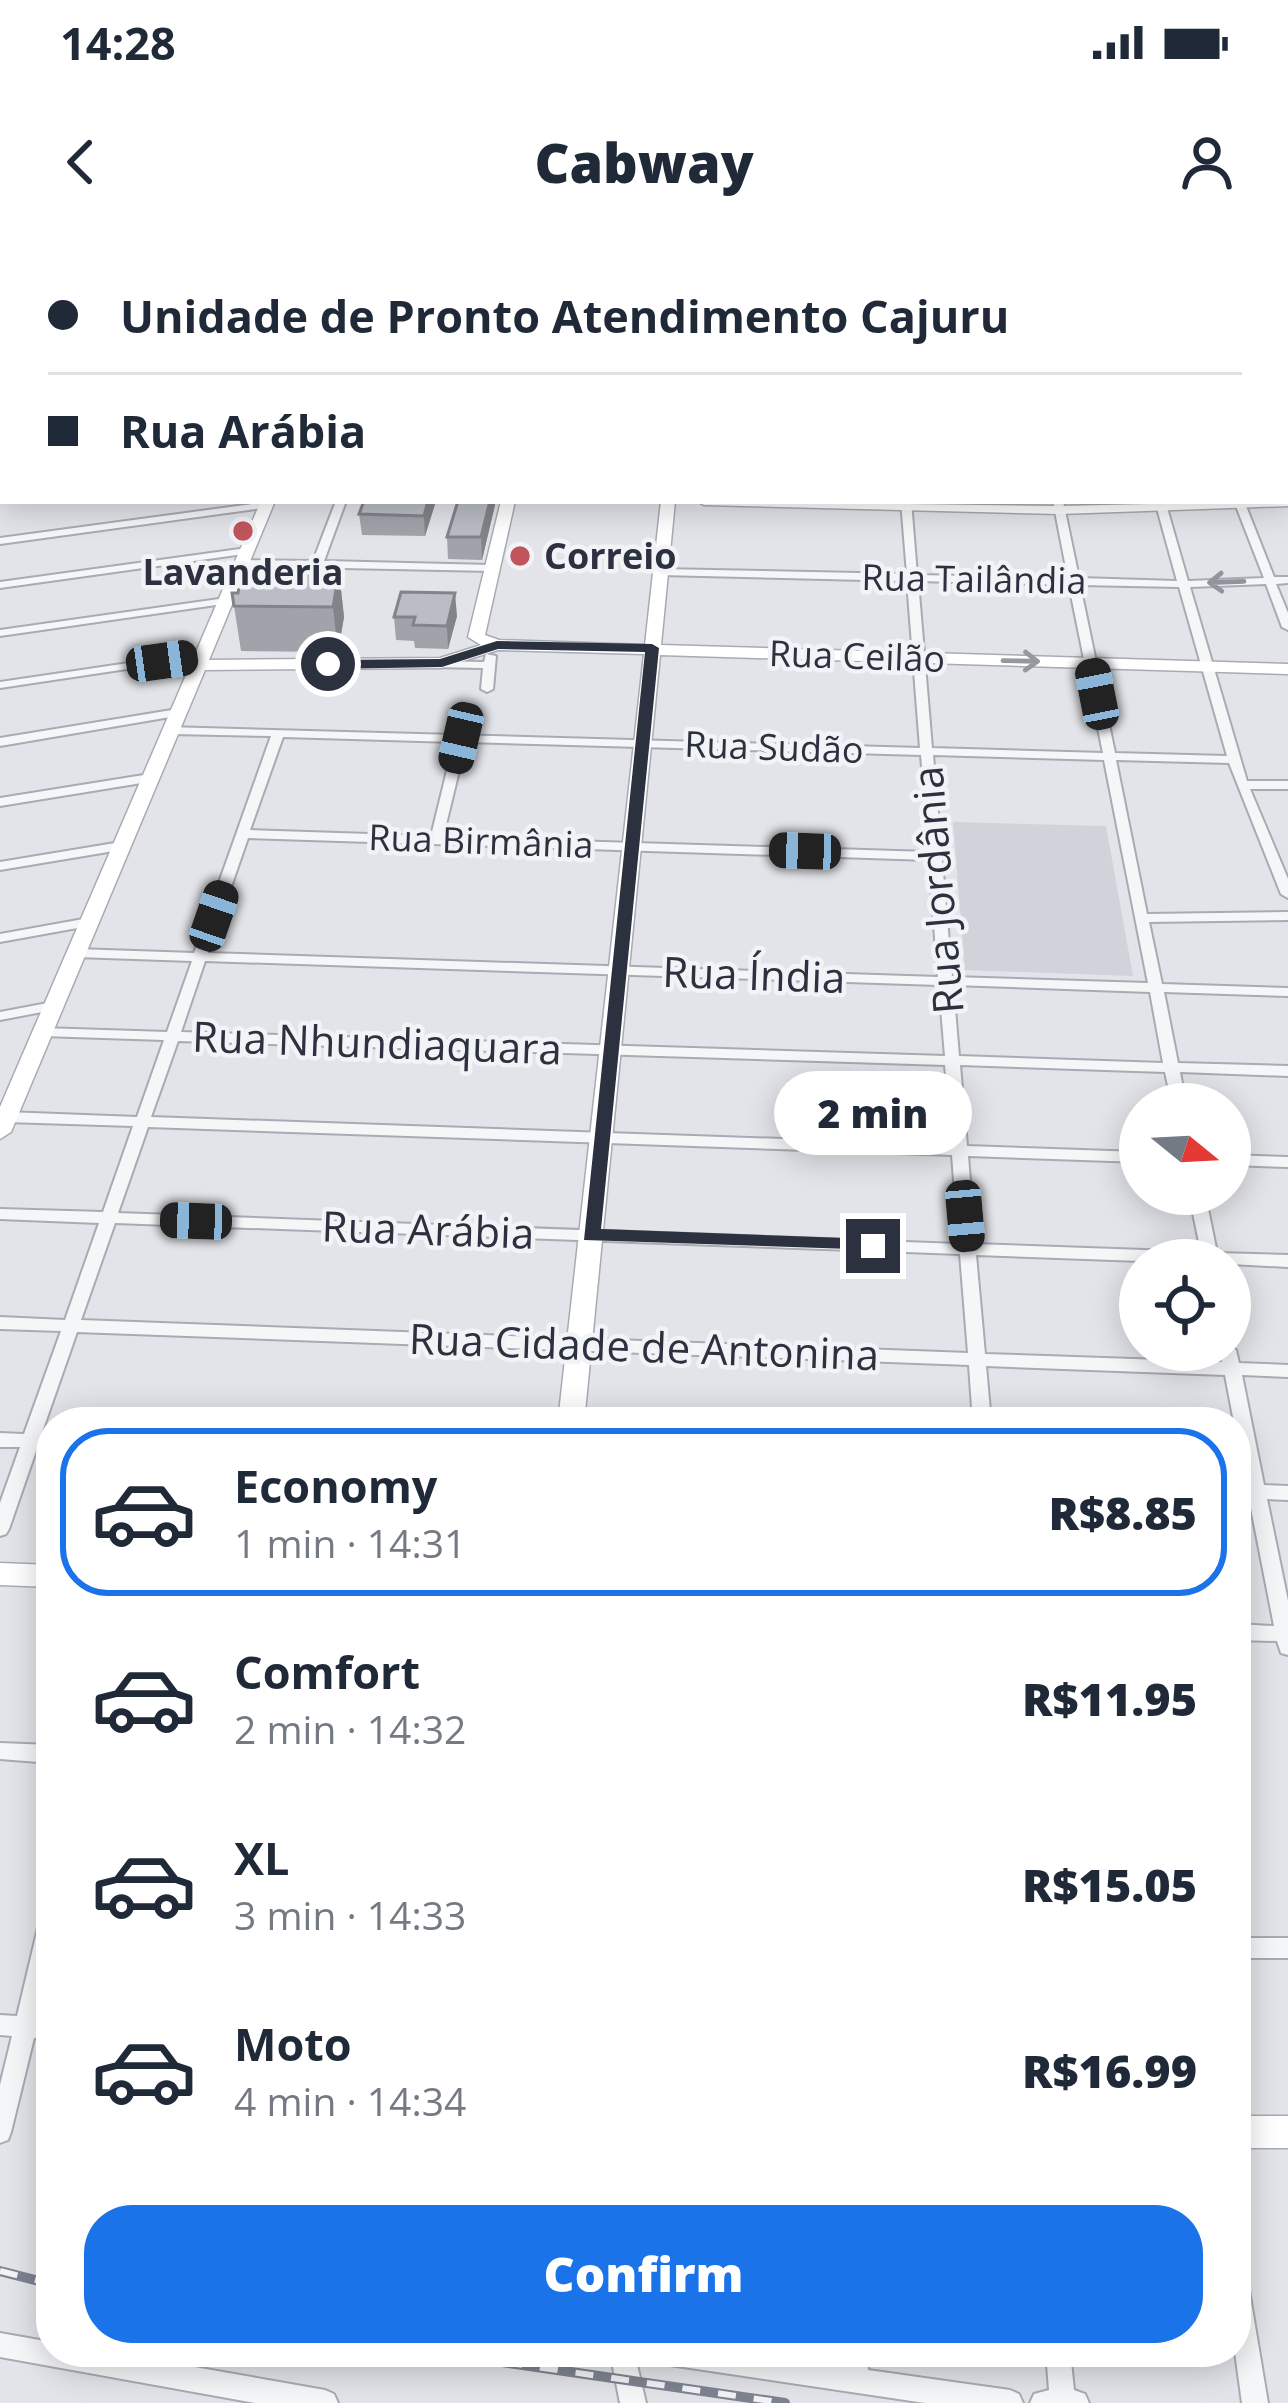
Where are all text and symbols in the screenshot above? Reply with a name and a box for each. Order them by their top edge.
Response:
text: 14:28 [60,12,176,73]
text: Cabway [534,125,754,199]
icon: back [48,129,114,195]
icon: person [1174,129,1240,195]
text: Unidade de Pronto Atendimento Cajuru [120,285,1009,346]
text: Rua Arábia [120,400,366,461]
marker: Lavanderia [230,518,256,544]
place label: Correio [544,531,676,580]
marker: Correio [507,543,533,569]
place label: Lavanderia [142,547,344,596]
street label: Rua Tailândia [861,552,1087,605]
one-way arrow [1207,571,1246,594]
street label: Rua Ceilão [768,628,946,683]
route start [301,637,355,691]
car [124,638,200,684]
one-way arrow [1001,649,1040,672]
car [1072,655,1122,733]
car [435,699,487,777]
street label: Rua Sudão [684,719,864,774]
street label: Rua Jordânia [897,764,976,1016]
street label: Rua Birmânia [368,812,594,869]
car [768,832,842,870]
car [185,876,243,956]
street label: Rua Índia [662,942,847,1005]
street label: Rua Nhundiaquara [191,1007,563,1076]
callout: 2 min [774,1072,972,1156]
north arrow [1119,1083,1251,1215]
map controls [1119,1083,1251,1371]
text: 2 min [818,1086,928,1139]
car [944,1179,986,1253]
street label: Rua Arábia [321,1196,535,1261]
car [159,1202,233,1240]
route end [846,1219,900,1273]
button: locate [1119,1239,1251,1371]
street label: Rua Cidade de Antonina [408,1309,880,1382]
text: Economy [234,1455,437,1516]
icon: car [90,1458,198,1566]
text: R$8.85 [1048,1482,1197,1543]
text: 1 min · 14:31 [234,1516,466,1569]
text: Comfort [234,1641,420,1702]
icon: car [90,1644,198,1752]
text: R$11.95 [1022,1668,1197,1729]
text: 2 min · 14:32 [234,1702,466,1755]
text: XL [234,1827,289,1888]
icon: car [90,1830,198,1938]
text: R$15.05 [1022,1854,1197,1915]
text: 3 min · 14:33 [234,1888,466,1941]
text: Moto [234,2013,352,2074]
icon: car [90,2016,198,2124]
text: R$16.99 [1022,2040,1197,2101]
text: 4 min · 14:34 [234,2074,466,2127]
button: Confirm [84,2205,1203,2343]

